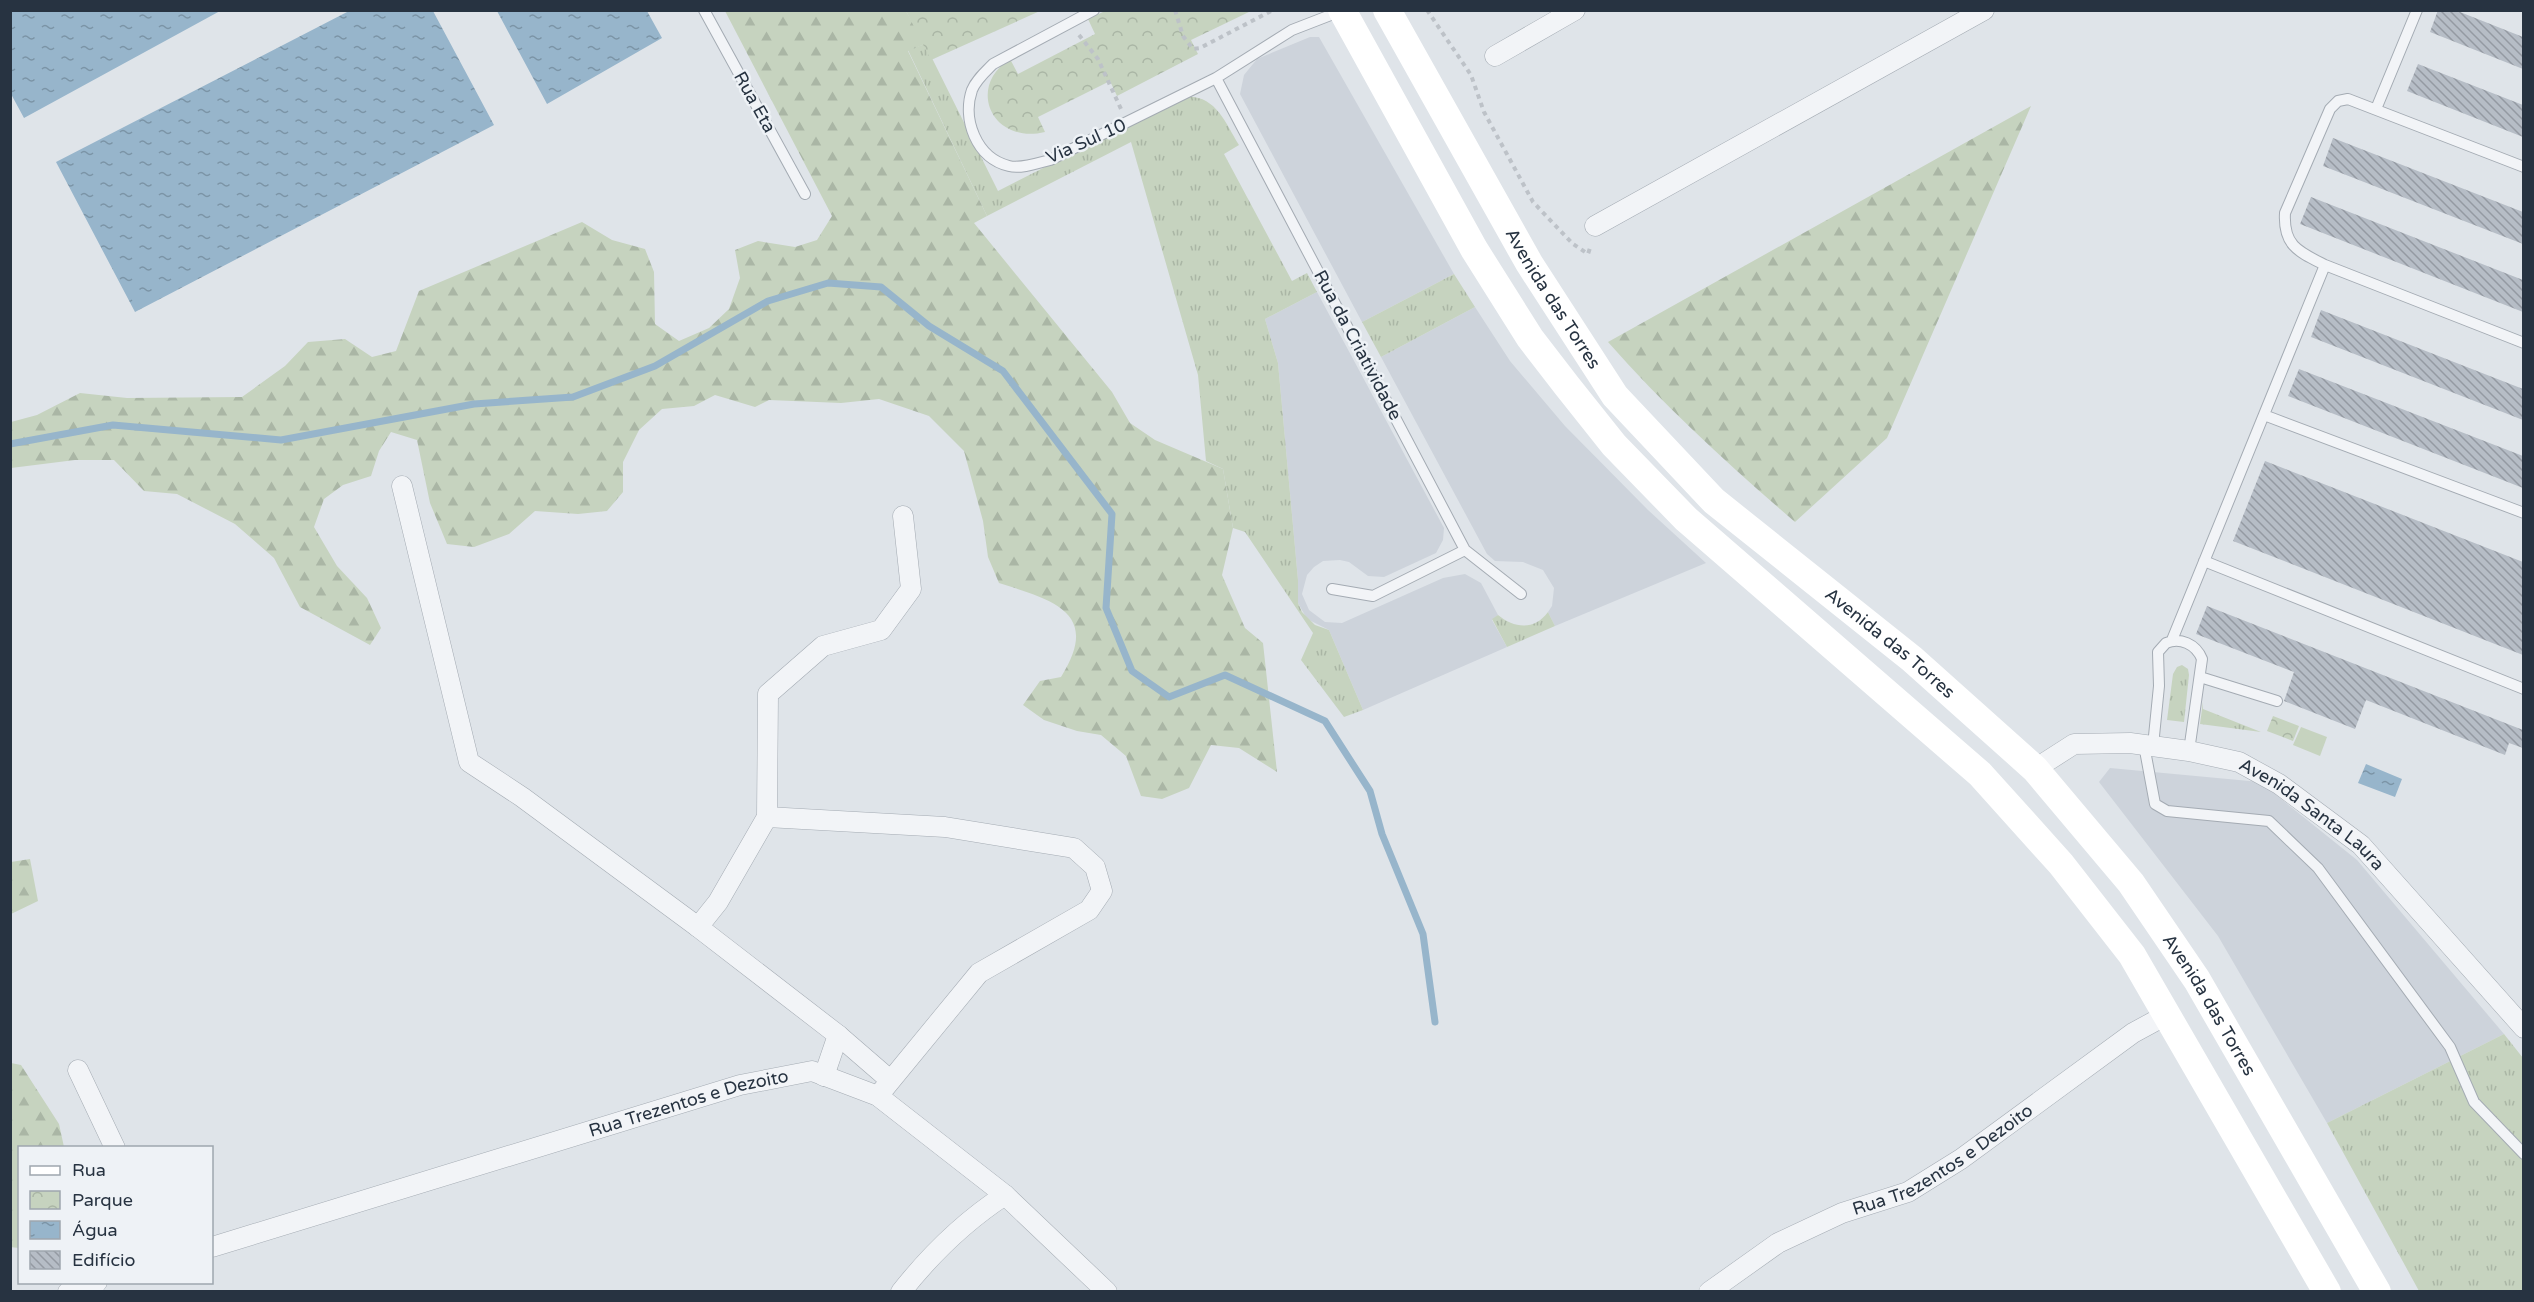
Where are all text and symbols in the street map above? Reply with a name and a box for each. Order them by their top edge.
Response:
street label: Rua Eta [729,67,781,137]
street label: Via Sul 10 [1043,114,1129,168]
street label: Avenida das Torres [1501,224,1605,373]
street label: Rua da Criatividade [1309,266,1407,424]
street label: Avenida das Torres [1821,583,1959,703]
street label: Avenida Santa Laura [2235,753,2389,875]
street label: Avenida das Torres [2158,930,2261,1079]
street label: Rua Trezentos e Dezoito [586,1065,790,1142]
street label: Rua Trezentos e Dezoito [1849,1099,2037,1220]
legend [18,1146,213,1284]
text: Rua [72,1159,106,1181]
text: Parque [72,1189,133,1211]
text: Água [72,1219,118,1241]
text: Edifício [72,1249,136,1271]

